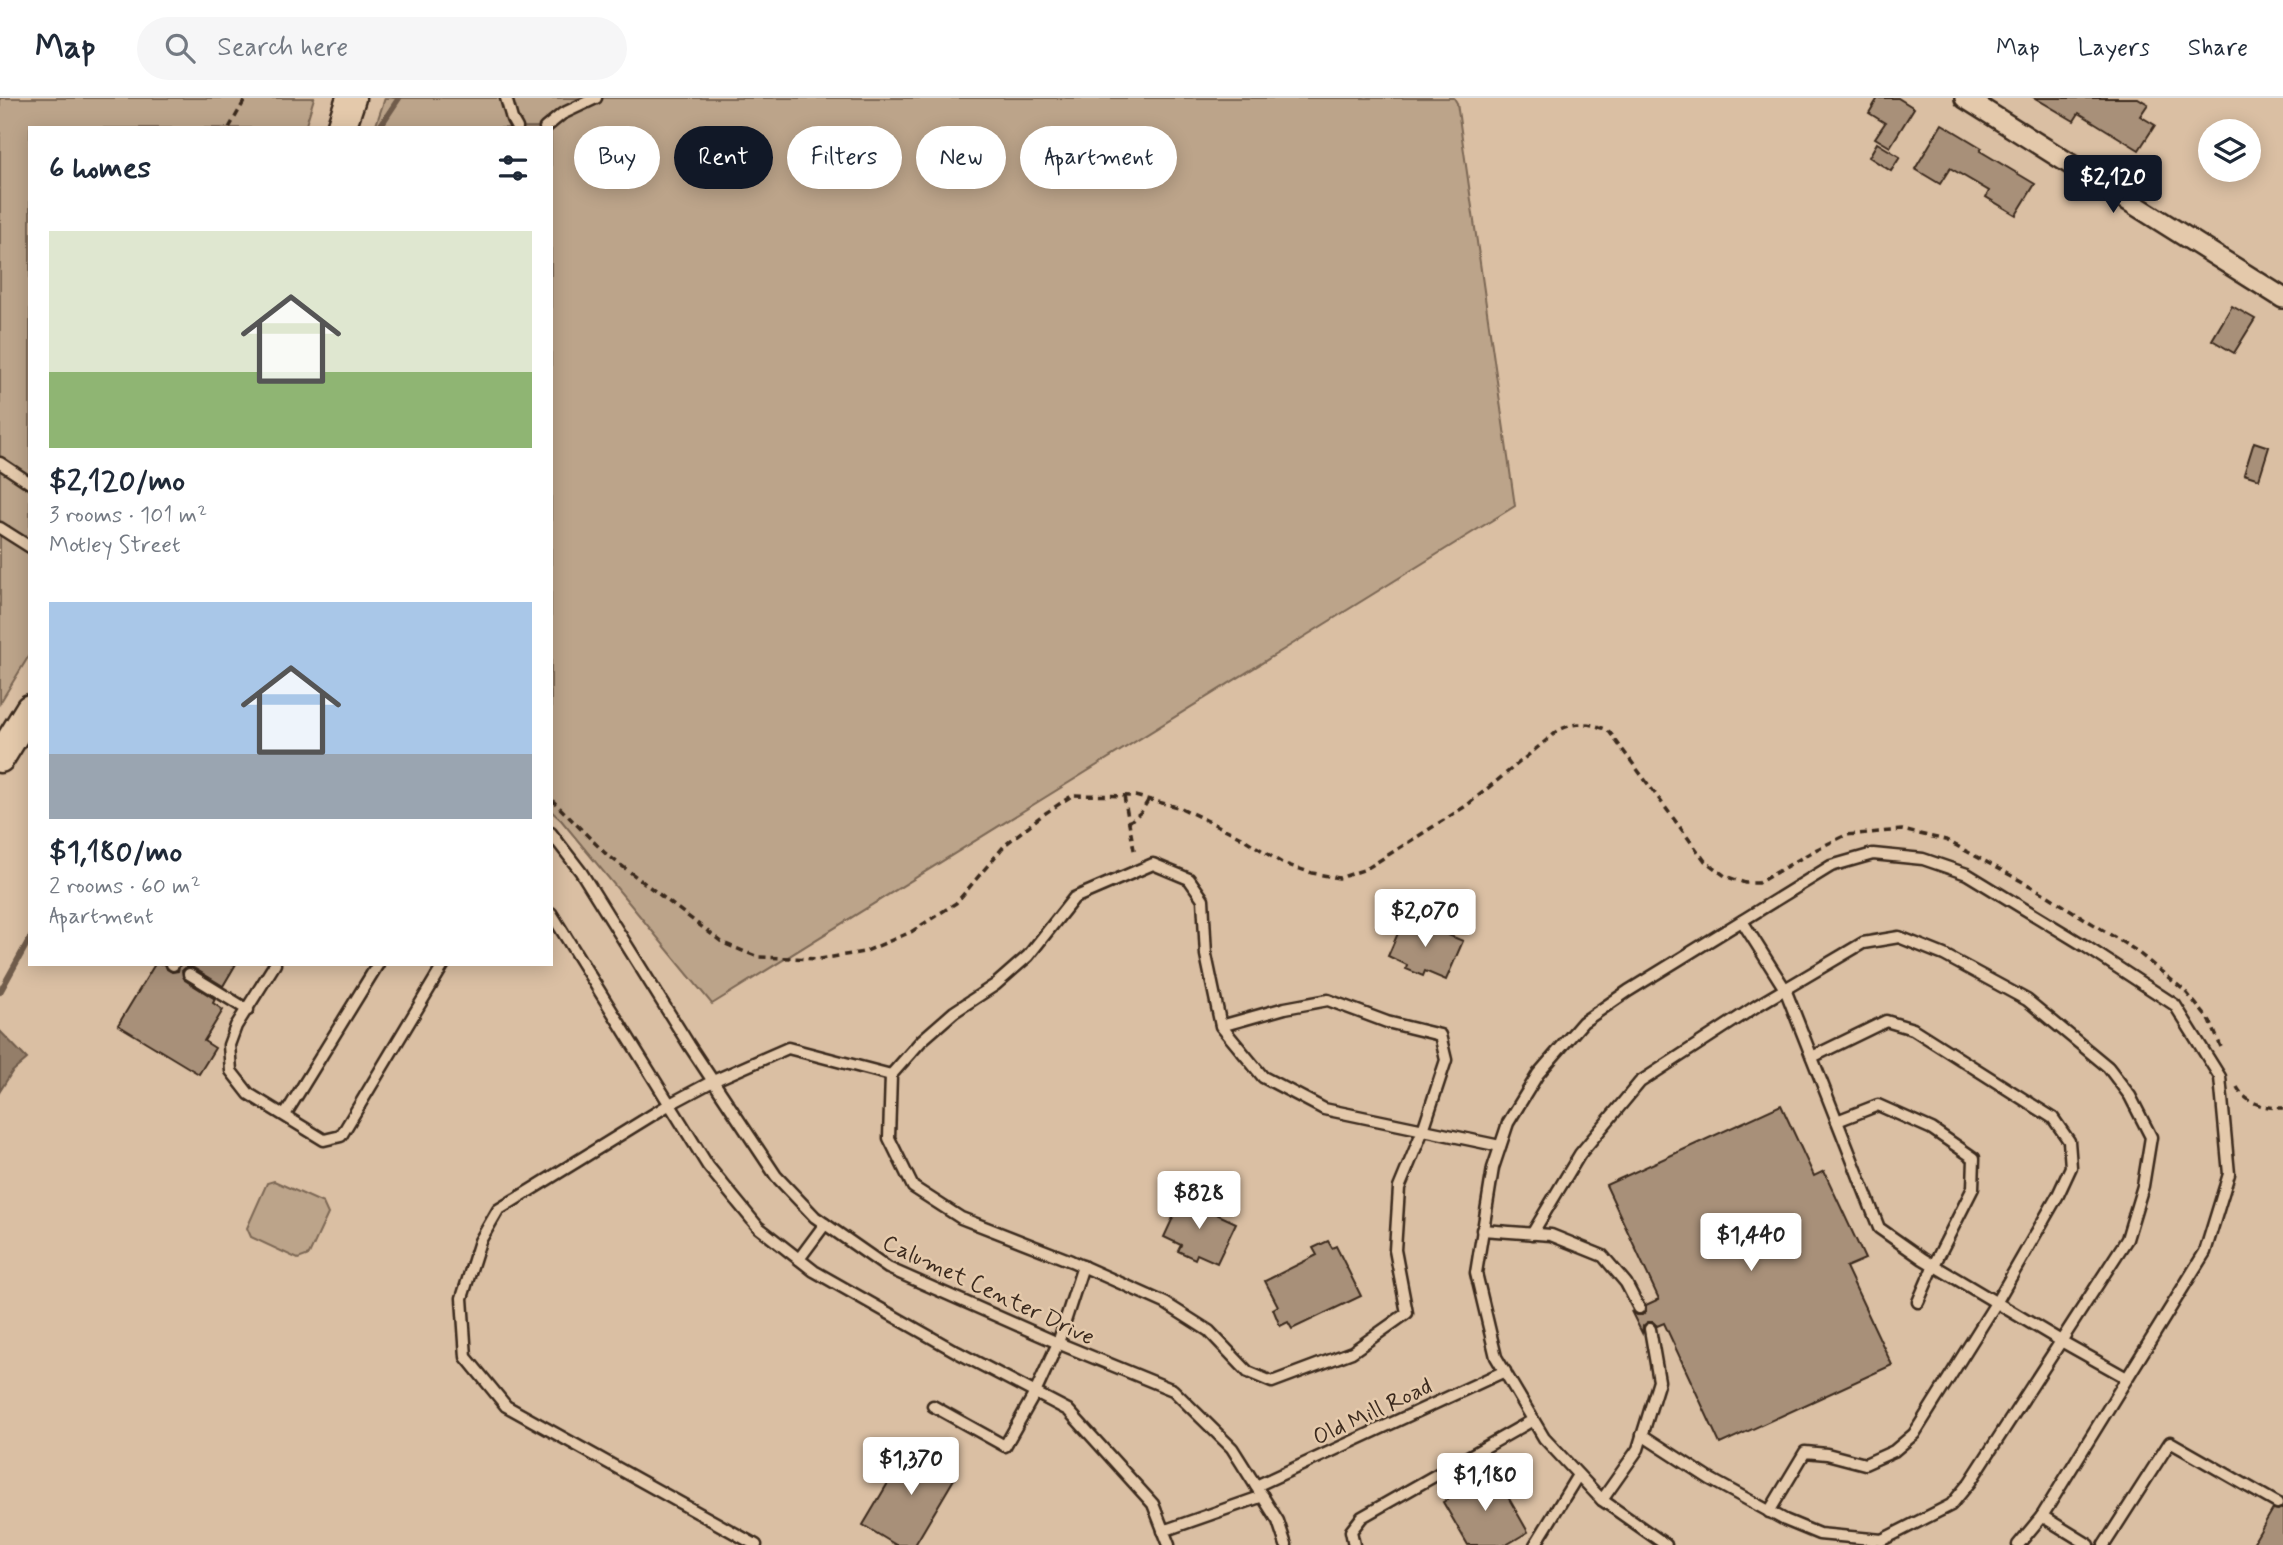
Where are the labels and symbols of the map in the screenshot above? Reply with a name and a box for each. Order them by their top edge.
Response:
pin: $2,120 [2056,156,2170,215]
pin: $2,070 [1368,890,1482,949]
pin: $828 [1158,1172,1240,1231]
pin: $1,440 [1694,1214,1808,1273]
street label: Calumet Center Drive [877,1228,1099,1353]
street label: Old Mill Road [1308,1372,1437,1453]
pin: $1,370 [854,1438,968,1497]
pin: $1,180 [1428,1454,1542,1513]

